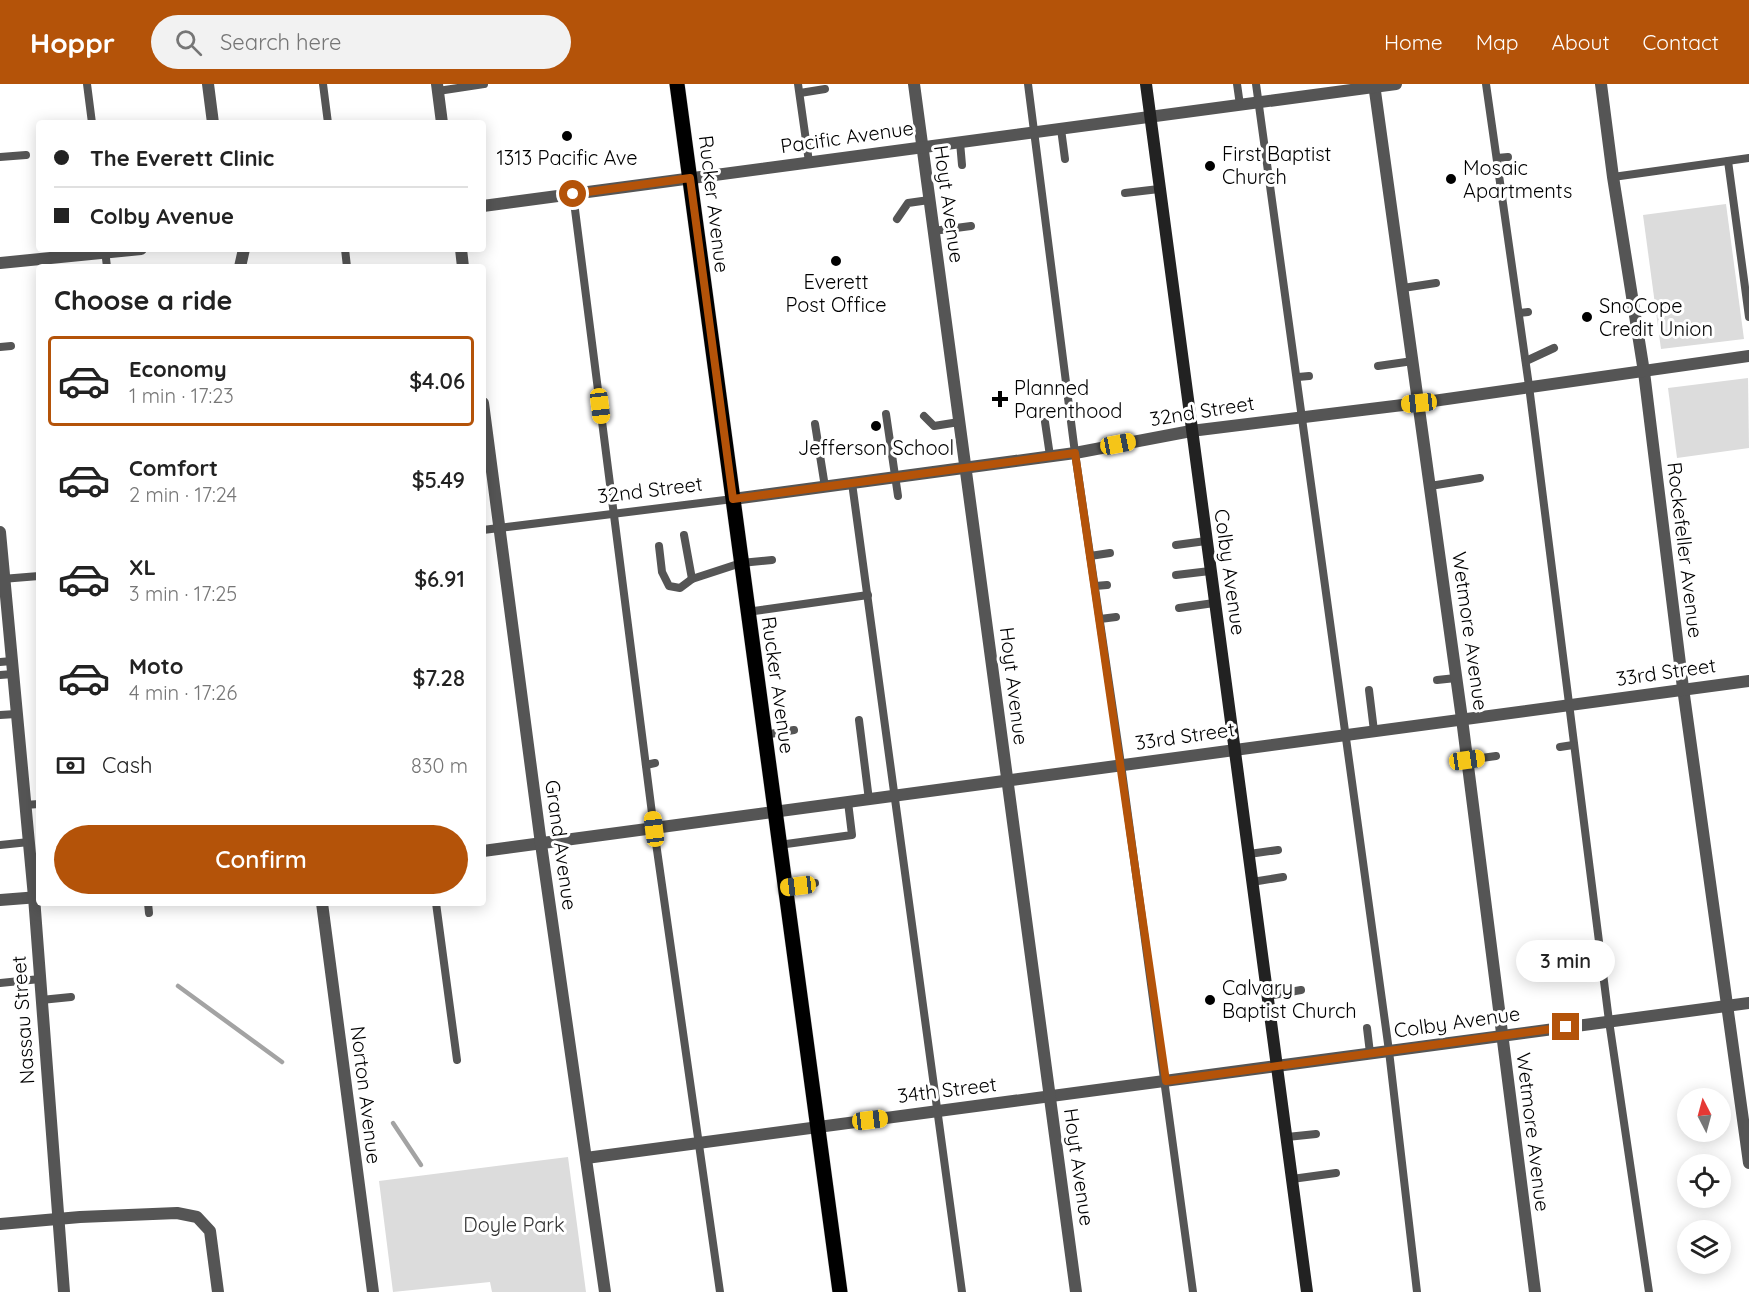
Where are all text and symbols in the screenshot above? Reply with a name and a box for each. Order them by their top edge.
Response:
search box [151,15,571,69]
text: Hoppr [30,25,115,60]
icon: search [172,26,205,59]
text: Search here [220,28,341,56]
text: Home [1384,29,1443,55]
text: Map [1476,29,1519,55]
text: About [1552,29,1610,55]
text: Contact [1643,29,1719,55]
street label: Pacific Avenue [779,115,915,158]
marker: 1313 Pacific Ave [560,129,574,143]
street label: Rucker Avenue [694,134,735,274]
place label: First Baptist Church [1222,141,1332,189]
text: The Everett Clinic [90,144,274,172]
street label: Hoyt Avenue [929,144,970,264]
place label: 1313 Pacific Ave [496,145,638,170]
place label: Mosaic Apartments [1463,155,1572,203]
marker: First Baptist Church [1203,159,1217,173]
marker: Mosaic Apartments [1444,172,1458,186]
route start [559,180,586,207]
text: Colby Avenue [90,202,234,230]
marker: Everett Post Office [829,254,843,268]
place label: Everett Post Office [785,269,887,317]
text: Choose a ride [54,283,232,317]
place label: SnoCope Credit Union [1599,293,1713,341]
marker: SnoCope Credit Union [1580,310,1594,324]
icon: car [57,354,111,408]
text: Economy [129,355,227,383]
text: $4.06 [409,367,465,395]
place label: Planned Parenthood [1014,375,1122,423]
text: 1 min · 17:23 [129,383,234,408]
car [589,387,611,425]
marker: Planned Parenthood [991,390,1009,408]
street label: 32nd Street [1148,390,1256,431]
car [1400,392,1438,414]
marker: Jefferson School [869,419,883,433]
car [1099,432,1137,456]
place label: Jefferson School [798,435,954,460]
icon: car [57,453,111,507]
text: Comfort [129,454,218,482]
street label: Rockefeller Avenue [1662,461,1709,639]
text: $5.49 [412,466,465,494]
street label: 32nd Street [596,471,704,508]
text: 2 min · 17:24 [129,482,237,507]
street label: Colby Avenue [1209,507,1252,637]
street label: Wetmore Avenue [1447,550,1494,712]
icon: car [57,552,111,606]
text: XL [129,553,156,581]
text: $6.91 [414,565,465,593]
text: 3 min · 17:25 [129,581,237,606]
street label: Rucker Avenue [757,615,800,755]
street label: Hoyt Avenue [995,626,1034,746]
icon: car [57,651,111,705]
text: Moto [129,652,183,680]
street label: 33rd Street [1614,652,1718,691]
text: $7.28 [412,664,465,692]
text: 4 min · 17:26 [129,680,237,705]
street label: 33rd Street [1133,716,1237,755]
icon: cash [54,749,87,782]
car [1448,749,1486,771]
text: Cash [102,751,153,779]
text: 830 m [411,753,468,778]
street label: Grand Avenue [540,778,583,912]
car [643,810,665,848]
button: Confirm [54,825,468,894]
car [779,875,817,897]
callout: 3 min [1516,940,1616,982]
text: 3 min [1540,948,1591,973]
street label: Nassau Street [6,955,39,1085]
place label: Calvary Baptist Church [1222,975,1357,1023]
marker: Calvary Baptist Church [1203,993,1217,1007]
street label: Colby Avenue [1392,1000,1522,1043]
route end [1552,1013,1579,1040]
street label: Norton Avenue [346,1025,387,1165]
street label: Wetmore Avenue [1511,1051,1556,1213]
street label: 34th Street [896,1071,998,1108]
north arrow [1677,1088,1731,1142]
map controls [1677,1088,1731,1274]
street label: Hoyt Avenue [1059,1107,1100,1227]
car [851,1109,889,1131]
button: locate [1677,1154,1731,1208]
park label: Doyle Park [463,1212,565,1237]
button: layers [1677,1220,1731,1274]

